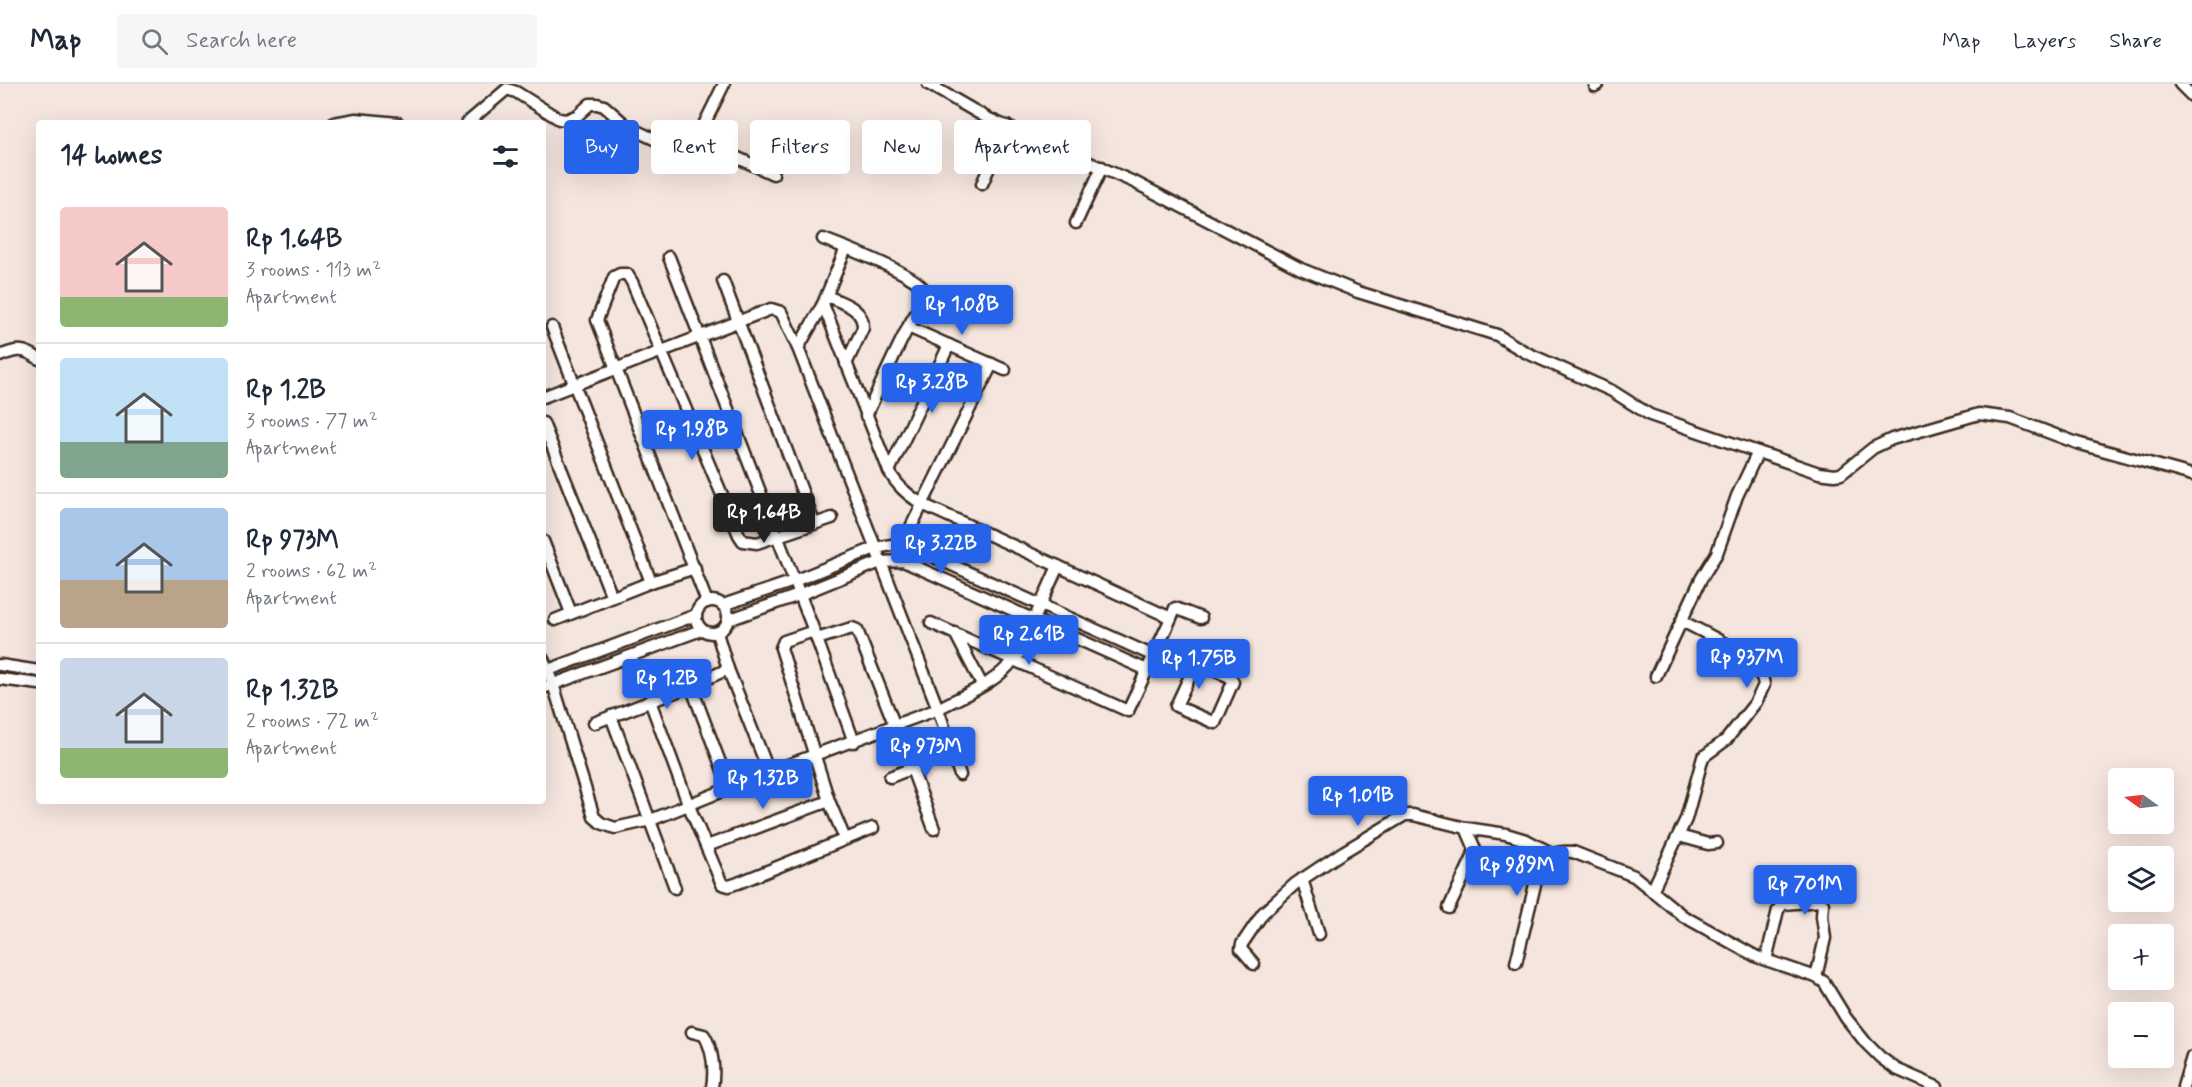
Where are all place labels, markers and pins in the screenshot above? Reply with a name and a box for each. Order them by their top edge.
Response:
pin: Rp 1.08B [900,285,1024,336]
pin: Rp 3.28B [870,363,994,414]
pin: Rp 1.98B [630,410,754,461]
pin: Rp 1.64B [702,493,826,544]
pin: Rp 3.22B [879,524,1003,575]
pin: Rp 2.61B [967,615,1091,666]
pin: Rp 937M [1692,638,1802,689]
pin: Rp 1.75B [1137,639,1261,690]
pin: Rp 1.2B [612,659,722,710]
pin: Rp 973M [871,727,981,778]
pin: Rp 1.32B [701,759,825,810]
pin: Rp 1.01B [1296,776,1420,827]
pin: Rp 989M [1462,846,1572,897]
pin: Rp 701M [1750,865,1860,916]

